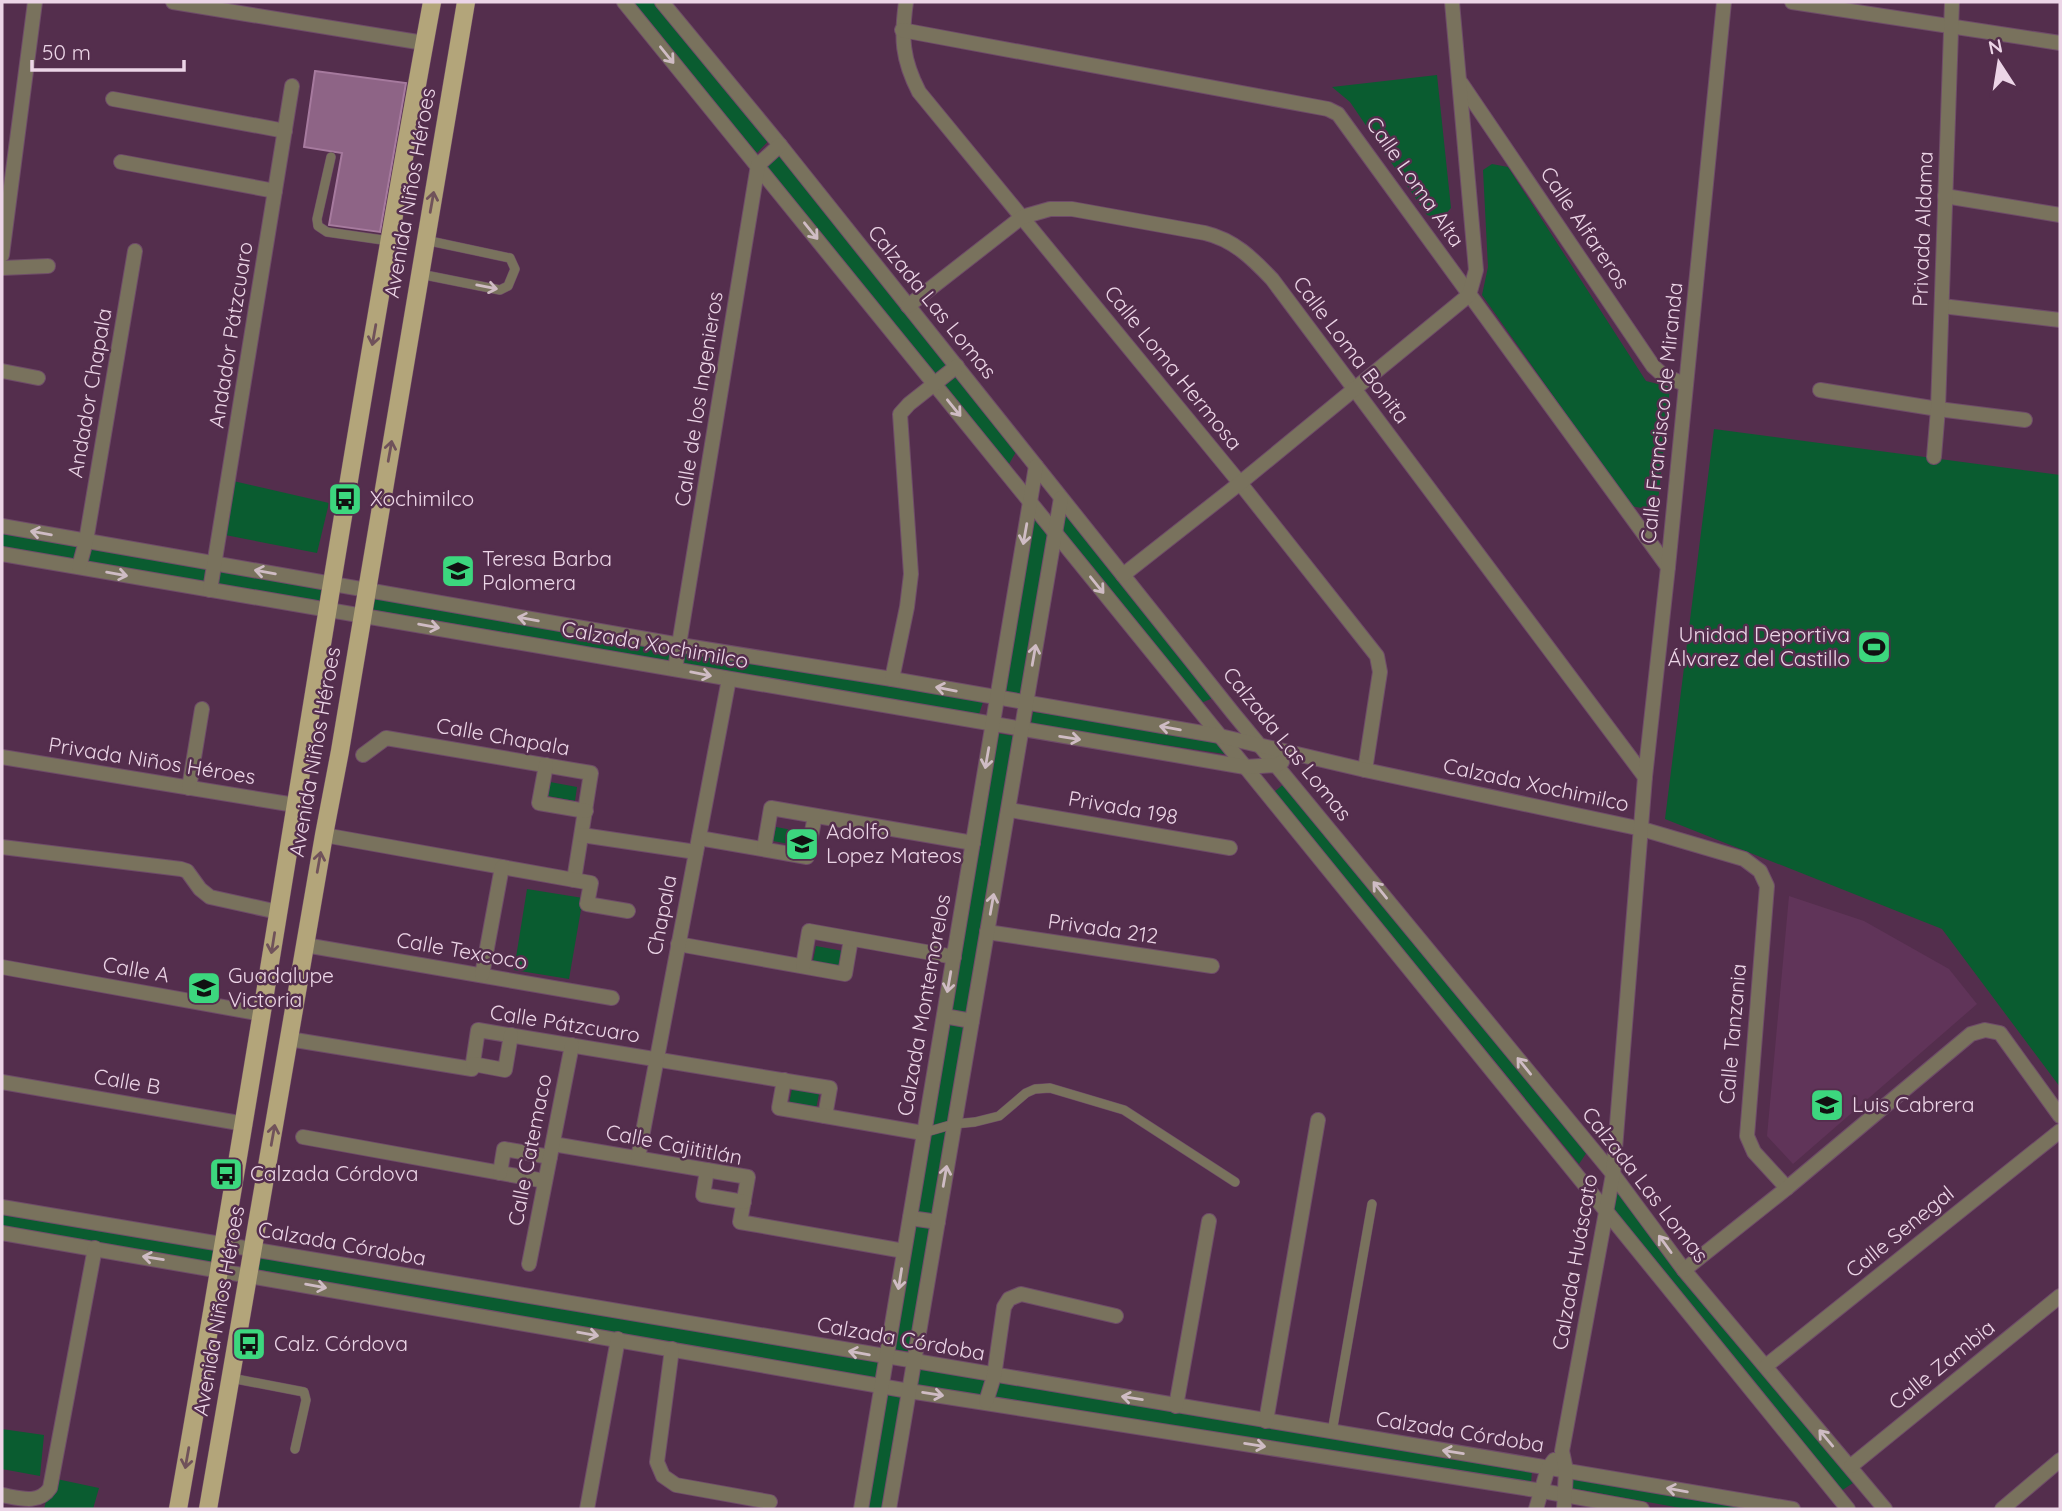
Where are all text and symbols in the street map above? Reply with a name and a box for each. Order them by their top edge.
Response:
scale bar [32,28,184,72]
north arrow [1964,28,2034,98]
text: N [1986,33,2005,60]
text: 50 m [42,39,91,65]
one-way arrow [660,45,675,63]
street label: Avenida Niños Héroes [378,86,440,300]
street label: Calle Loma Alta [1361,111,1470,252]
street label: Privada Aldama [1906,151,1938,307]
street label: Calle Alfareros [1535,161,1636,294]
one-way arrow [426,191,439,214]
street label: Calzada Las Lomas [863,219,1003,384]
one-way arrow [804,221,819,239]
street label: Andador Pátzcuaro [202,240,258,430]
street label: Calle Loma Bonita [1288,271,1416,428]
street label: Calle Loma Hermosa [1099,280,1248,455]
one-way arrow [475,281,498,294]
street label: Calle Francisco de Miranda [1634,281,1688,545]
street label: Calle de los Ingenieros [668,289,728,508]
street label: Andador Chapala [61,306,117,480]
one-way arrow [367,323,380,345]
one-way arrow [947,398,962,416]
one-way arrow [383,440,397,462]
bus stop icon: Xochimilco [326,480,364,518]
place label: Xochimilco [370,485,474,511]
one-way arrow [1018,522,1031,545]
one-way arrow [30,526,53,539]
place label: Teresa Barba Palomera [482,545,612,595]
school or university icon: Teresa Barba Palomera [439,552,477,590]
one-way arrow [254,565,277,578]
one-way arrow [105,568,128,581]
one-way arrow [1089,576,1105,594]
one-way arrow [517,612,540,625]
street label: Calzada Xochimilco [560,615,751,673]
one-way arrow [417,620,440,634]
place label: Unidad Deportiva Álvarez del Castillo [1668,621,1850,671]
sports icon: Unidad Deportiva Álvarez del Castillo [1855,628,1893,666]
one-way arrow [1028,644,1041,667]
street label: Avenida Niños Héroes [283,645,345,859]
street label: Calzada Las Lomas [1218,661,1358,826]
one-way arrow [689,667,712,681]
one-way arrow [935,682,958,695]
street label: Calle Chapala [435,712,572,761]
one-way arrow [1159,721,1182,734]
street label: Privada Niños Héroes [47,731,258,789]
one-way arrow [1058,732,1081,745]
one-way arrow [980,746,993,769]
street label: Calzada Xochimilco [1441,752,1632,816]
street label: Privada 198 [1066,785,1180,829]
place label: Adolfo Lopez Mateos [826,818,962,868]
school or university icon: Adolfo Lopez Mateos [783,825,821,863]
one-way arrow [313,851,326,874]
street label: Chapala [640,872,682,957]
one-way arrow [1372,881,1387,899]
street label: Calzada Montemorelos [891,892,955,1118]
one-way arrow [986,893,1000,916]
street label: Privada 212 [1046,907,1160,949]
street label: Calle Texcoco [395,926,530,974]
one-way arrow [266,932,279,954]
street label: Calle A [101,950,171,988]
place label: Guadalupe Victoria [228,962,334,1012]
street label: Calle Tanzania [1713,963,1751,1105]
school or university icon: Guadalupe Victoria [185,969,223,1007]
one-way arrow [942,970,955,993]
street label: Calle Pátzcuaro [488,998,642,1048]
one-way arrow [1516,1057,1532,1075]
street label: Calle B [92,1062,163,1100]
street label: Calle Catemaco [502,1072,556,1228]
school or university icon: Luis Cabrera [1808,1086,1846,1124]
place label: Luis Cabrera [1852,1091,1974,1117]
street label: Calzada Las Lomas [1577,1101,1715,1267]
street label: Calle Cajititlán [604,1118,745,1170]
one-way arrow [267,1124,280,1147]
bus stop icon: Calzada Córdova [207,1155,245,1193]
place label: Calzada Córdova [250,1160,418,1186]
one-way arrow [939,1165,952,1188]
street label: Calzada Huáscato [1546,1172,1602,1352]
street label: Calle Senegal [1840,1180,1959,1283]
street label: Avenida Niños Héroes [187,1204,249,1418]
street label: Calzada Córdoba [256,1215,428,1271]
one-way arrow [1657,1236,1672,1254]
one-way arrow [142,1251,165,1264]
one-way arrow [893,1267,906,1290]
one-way arrow [304,1280,327,1293]
street label: Calzada Córdoba [815,1310,987,1366]
street label: Calle Zambia [1883,1314,2000,1415]
bus stop icon: Calz. Córdova [230,1325,268,1363]
one-way arrow [576,1328,599,1341]
place label: Calz. Córdova [274,1330,408,1356]
one-way arrow [848,1346,871,1359]
one-way arrow [921,1388,944,1401]
one-way arrow [1121,1391,1144,1404]
street label: Calzada Córdoba [1374,1405,1546,1457]
one-way arrow [1818,1429,1834,1447]
one-way arrow [1243,1439,1266,1452]
one-way arrow [1442,1445,1465,1458]
one-way arrow [180,1446,194,1469]
one-way arrow [1666,1483,1689,1496]

